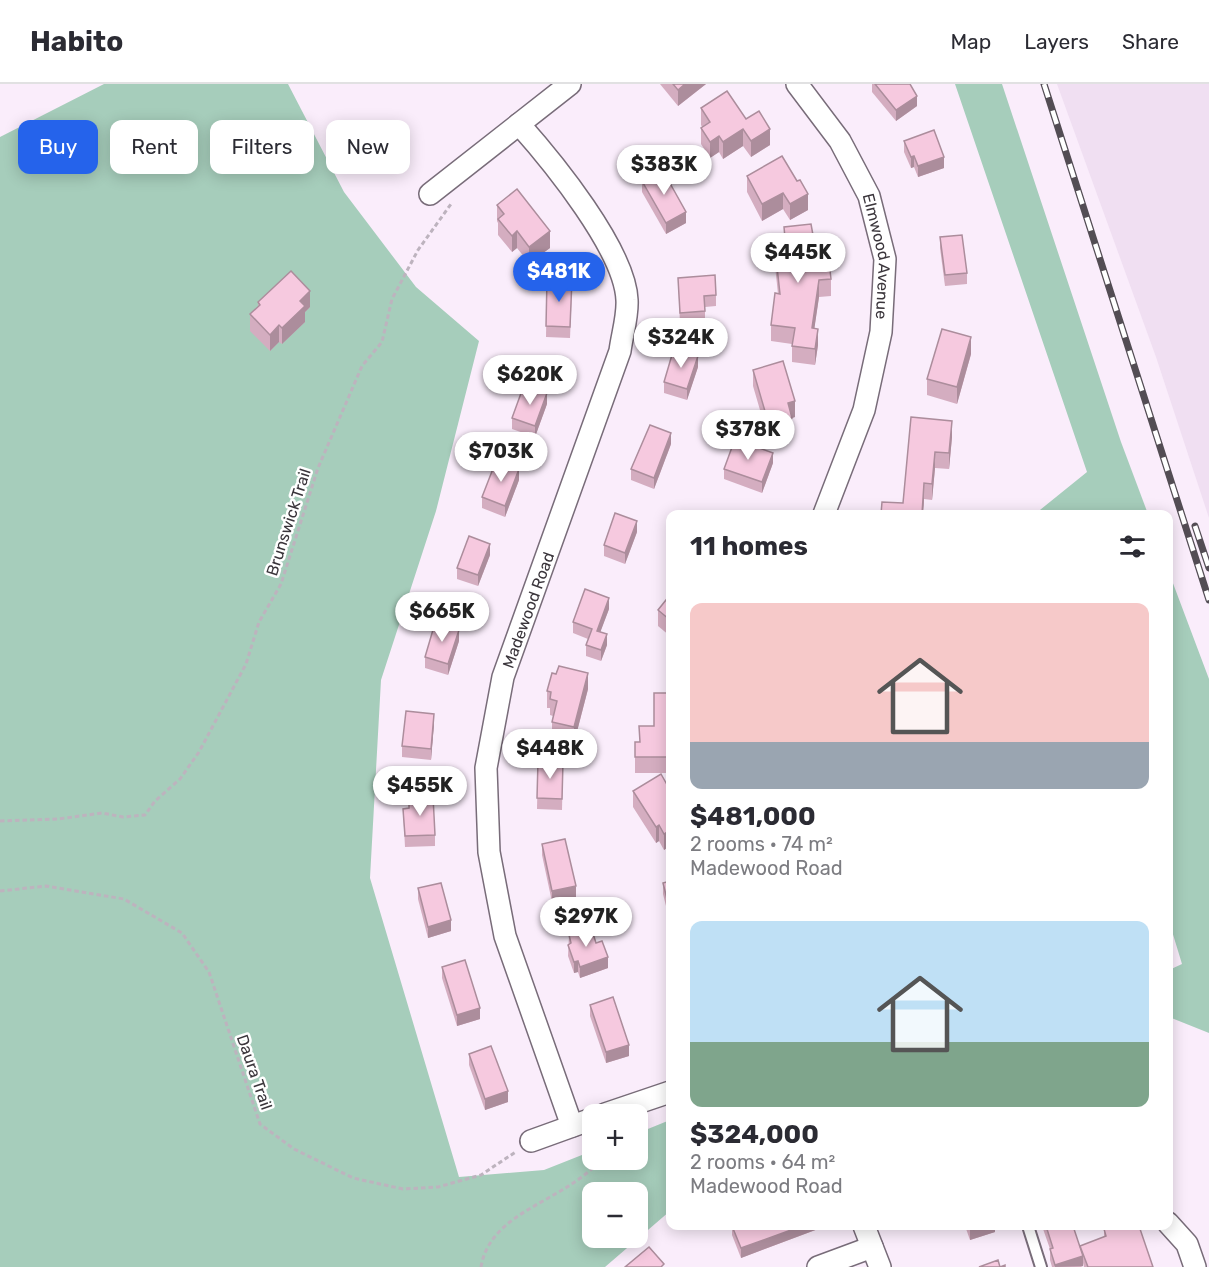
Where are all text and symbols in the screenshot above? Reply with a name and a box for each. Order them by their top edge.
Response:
text: Habito [30,25,123,58]
text: Map [950,29,991,54]
text: Layers [1024,29,1089,54]
text: Share [1122,29,1179,54]
chip: Buy [18,120,98,174]
chip: Rent [110,120,198,174]
chip: Filters [210,120,314,174]
chip: New [326,120,410,174]
pin: $383K [622,145,706,196]
text: $383K [631,152,697,176]
street label: Elmwood Avenue [859,191,894,320]
pin: $445K [756,233,840,284]
text: $445K [765,240,831,264]
pin: $481K [517,252,601,303]
text: $481K [527,259,591,283]
pin: $324K [639,318,723,369]
text: $324K [648,325,714,349]
pin: $620K [488,355,572,406]
text: $620K [497,362,563,386]
pin: $378K [706,410,790,461]
text: $378K [716,417,780,441]
pin: $703K [459,432,543,483]
text: $703K [469,439,533,463]
street label: Brunswick Trail [262,466,315,578]
icon: filters [1116,530,1149,563]
text: 11 homes [690,531,808,562]
street label: Madewood Road [499,550,558,671]
pin: $665K [400,592,484,643]
text: $665K [409,599,475,623]
icon: home [866,642,974,750]
pin: $448K [508,729,592,780]
text: $448K [516,736,584,760]
pin: $455K [378,766,462,817]
text: $455K [387,773,453,797]
text: $481,000 [690,801,816,832]
text: 2 rooms · 74 m² [690,832,833,856]
text: Madewood Road [690,856,843,880]
pin: $297K [544,897,628,948]
text: $297K [554,904,618,928]
icon: home [866,960,974,1068]
street label: Daura Trail [233,1032,276,1112]
map controls [582,1104,648,1248]
button: + [582,1104,648,1170]
text: $324,000 [690,1119,819,1150]
text: 2 rooms · 64 m² [690,1150,835,1174]
text: Madewood Road [690,1174,843,1198]
button: − [582,1182,648,1248]

